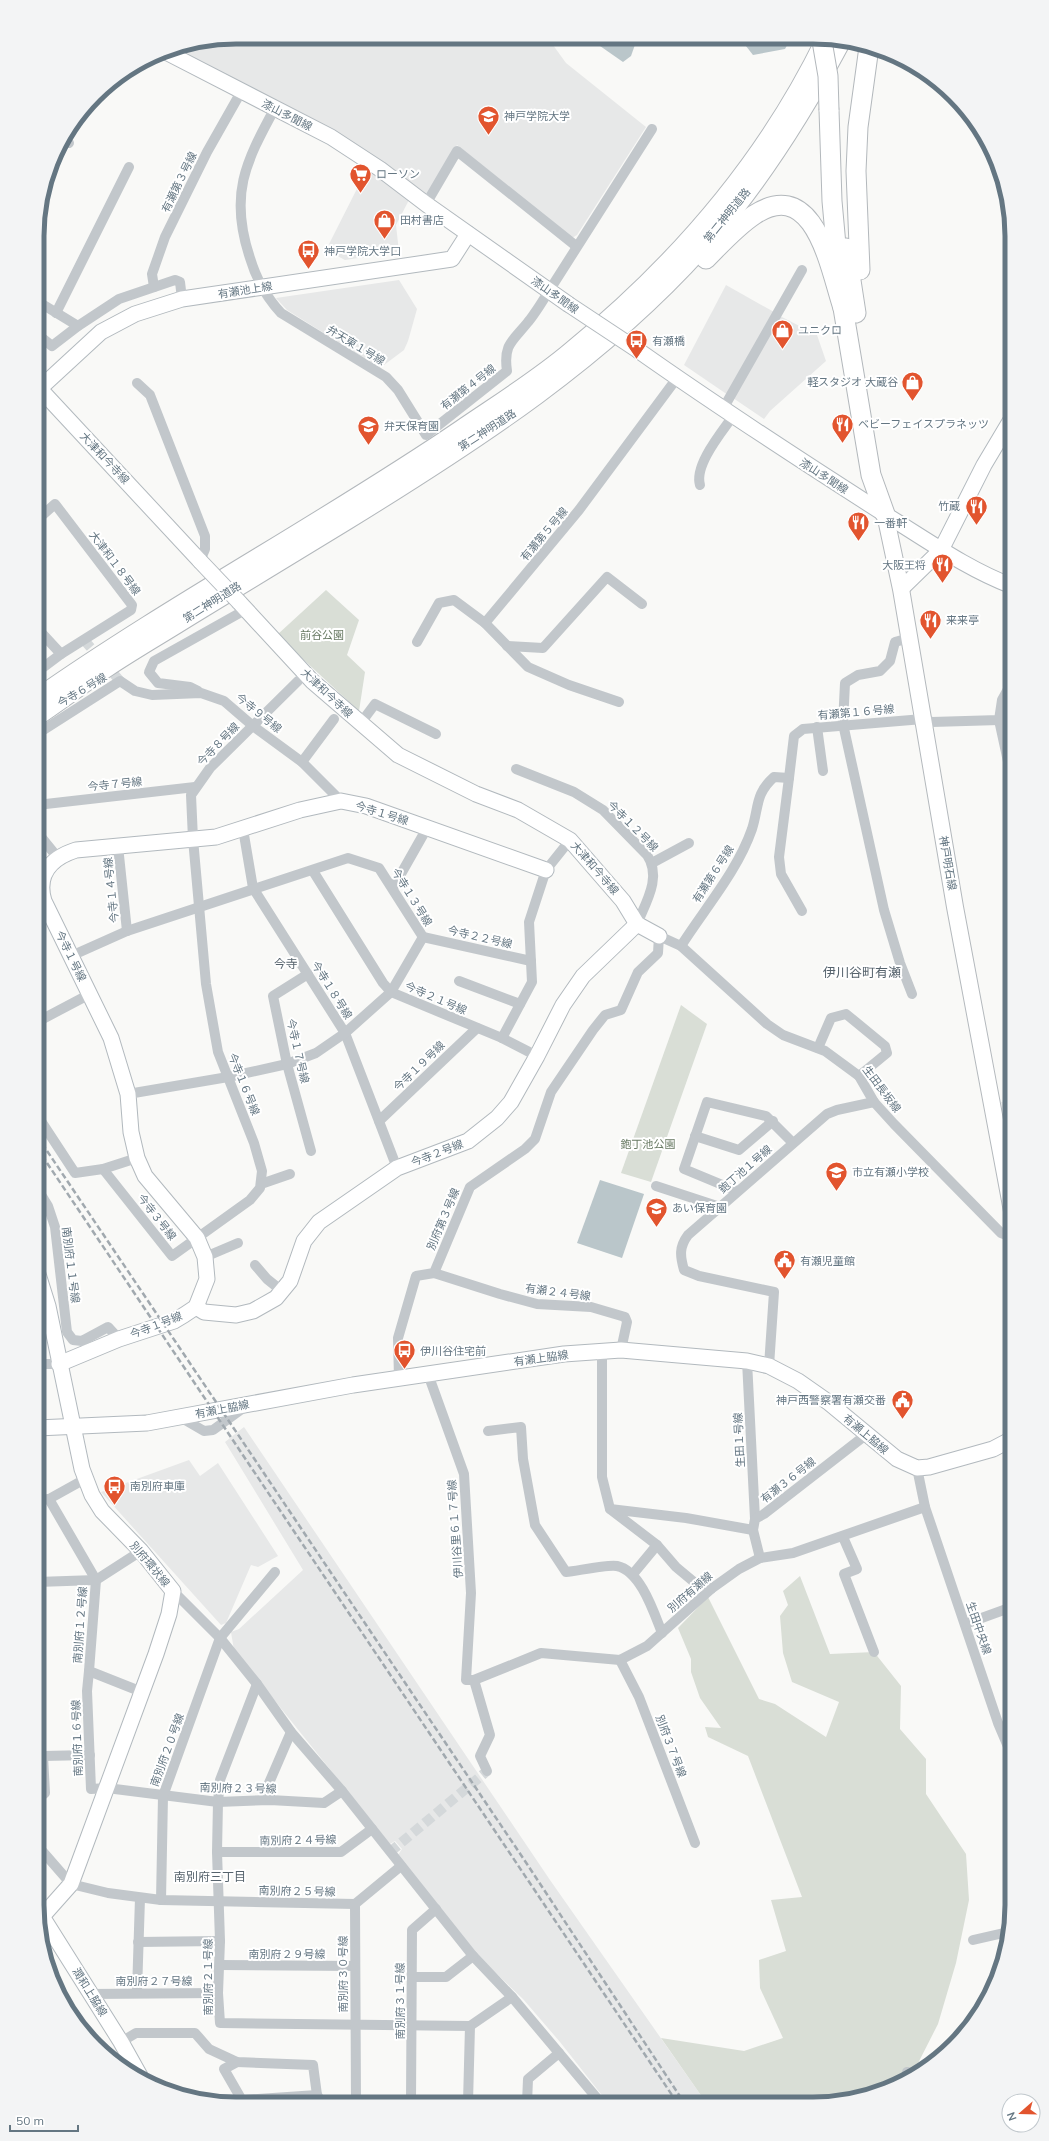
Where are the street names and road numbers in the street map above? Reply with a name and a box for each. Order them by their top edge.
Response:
street label: 漆山多聞線 [259,96,315,134]
street label: 有瀬第３号線 [158,149,200,215]
street label: 第二神明道路 [701,185,753,245]
street label: 漆山多聞線 [528,273,582,317]
street label: 有瀬池上線 [217,279,273,301]
street label: 弁天東１号線 [324,322,388,368]
street label: 有瀬第４号線 [438,361,498,413]
street label: 第二神明道路 [456,406,518,454]
street label: 大津和今寺線 [77,429,133,487]
street label: 漆山多聞線 [797,455,851,497]
street label: 有瀬第５号線 [517,504,571,564]
street label: 大津和１８号線 [86,528,144,598]
street label: 第二神明道路 [180,579,244,625]
street label: 大津和今寺線 [298,665,356,721]
street label: 今寺６号線 [55,670,109,710]
street label: 今寺９号線 [233,690,285,736]
street label: 有瀬第１６号線 [817,702,895,722]
street label: 今寺８号線 [194,719,242,769]
street label: 今寺７号線 [87,774,143,794]
street label: 今寺１号線 [354,798,410,828]
street label: 今寺１２号線 [605,798,661,854]
street label: 神戸明石線 [936,835,960,891]
street label: 大津和今寺線 [568,839,622,897]
street label: 有瀬第６号線 [689,843,737,905]
street label: 今寺１４号線 [101,856,121,924]
street label: 今寺１３号線 [389,865,435,929]
street label: 今寺２２号線 [446,923,514,951]
street label: 今寺１号線 [53,928,89,984]
street label: 今寺１８号線 [309,958,355,1022]
street label: 今寺２１号線 [403,979,469,1017]
street label: 今寺１７号線 [284,1017,312,1085]
street label: 今寺１９号線 [390,1038,448,1094]
street label: 今寺１６号線 [225,1051,263,1117]
street label: 生田長坂線 [860,1063,904,1115]
street label: 今寺２号線 [409,1137,465,1169]
street label: 鉋丁池１号線 [716,1142,774,1196]
street label: 別府第３号線 [424,1186,462,1252]
street label: 今寺３号線 [135,1191,179,1243]
street label: 南別府１１号線 [59,1226,83,1304]
street label: 有瀬２４号線 [524,1281,592,1303]
street label: 今寺１号線 [128,1309,184,1341]
street label: 有瀬上脇線 [513,1347,569,1369]
street label: 有瀬上脇線 [194,1397,250,1421]
street label: 有瀬上脇線 [840,1411,892,1457]
street label: 生田１号線 [731,1412,747,1468]
street label: 有瀬３６号線 [758,1454,818,1506]
street label: 伊川谷里６１７号線 [445,1479,465,1579]
street label: 別府環状線 [127,1538,173,1590]
street label: 別府有瀬線 [665,1569,715,1615]
street label: 南別府１２号線 [70,1586,90,1664]
street label: 生田中央線 [963,1600,995,1656]
street label: 南別府１６号線 [69,1699,85,1777]
street label: 南別府２０号線 [147,1711,187,1789]
street label: 別府３７号線 [653,1713,689,1779]
street label: 南別府２３号線 [199,1780,277,1796]
street label: 南別府２４号線 [259,1832,337,1848]
street label: 南別府２５号線 [258,1883,336,1899]
street label: 南別府３０号線 [336,1936,350,2013]
street label: 南別府２１号線 [201,1939,215,2016]
street label: 南別府２９号線 [249,1947,326,1961]
street label: 南別府３１号線 [393,1963,407,2040]
street label: 潤和上脇線 [69,1965,111,2019]
street label: 南別府２７号線 [116,1974,193,1988]

